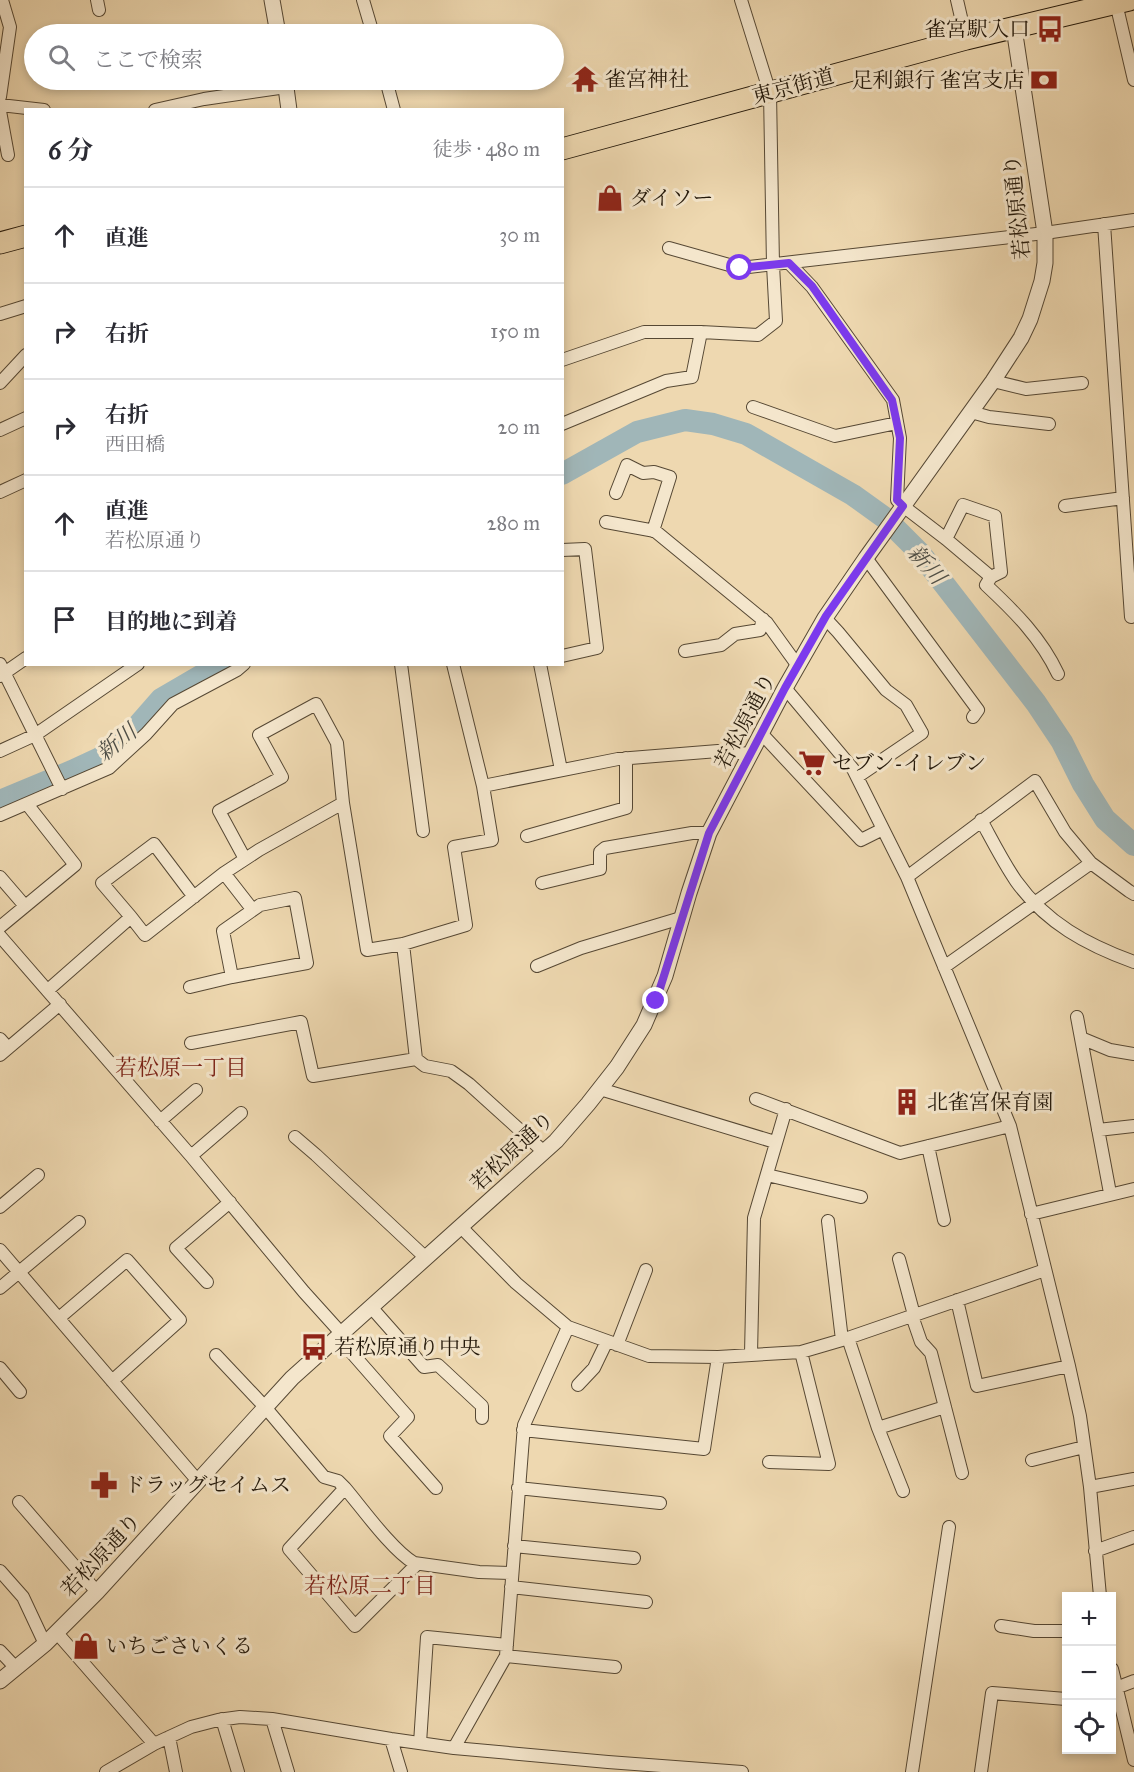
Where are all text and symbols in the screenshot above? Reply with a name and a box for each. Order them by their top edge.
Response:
bus stop icon: 雀宮駅入口 [1035,14,1065,44]
place label: 雀宮駅入口 [925,16,1030,42]
search box [24,24,564,90]
icon: search [45,41,78,74]
text: ここで検索 [93,46,203,73]
street label: 東京街道 [749,63,837,109]
temple icon: 雀宮神社 [570,64,600,94]
bank icon: 足利銀行 雀宮支店 [1029,65,1059,95]
place label: 雀宮神社 [605,66,689,92]
place label: 足利銀行 雀宮支店 [851,67,1024,93]
text: 6 分 [48,134,93,166]
text: 徒歩 · 480 m [432,137,540,161]
street label: 若松原通り [999,153,1035,261]
shop icon: ダイソー [595,183,625,213]
place label: ダイソー [630,185,714,211]
icon: ahead [48,219,81,252]
text: 30 m [499,223,540,247]
text: 直進 [105,224,149,251]
route start [726,254,752,280]
icon: right [48,315,81,348]
text: 150 m [490,319,540,343]
text: 右折 [105,320,149,347]
text: 右折 [105,401,149,428]
icon: right [48,411,81,444]
text: 20 m [497,415,540,439]
text: 西田橋 [105,432,165,456]
text: 直進 [105,497,149,524]
icon: ahead [48,507,81,540]
text: 280 m [487,511,540,535]
text: 若松原通り [105,528,205,552]
water label: 新川 [902,539,953,591]
icon: arrive [48,603,81,636]
text: 目的地に到着 [105,608,237,635]
street label: 若松原通り [709,669,781,773]
water label: 新川 [91,717,143,767]
supermarket icon: セブン-イレブン [797,748,827,778]
place label: セブン-イレブン [832,750,986,776]
route end [642,987,668,1013]
district label: 若松原一丁目 [115,1054,247,1081]
building icon: 北雀宮保育園 [892,1087,922,1117]
place label: 北雀宮保育園 [927,1089,1053,1115]
street label: 若松原通り [465,1106,559,1196]
bus stop icon: 若松原通り中央 [299,1332,329,1362]
place label: 若松原通り中央 [334,1334,481,1360]
pharmacy icon: ドラッグセイムス [89,1470,119,1500]
place label: ドラッグセイムス [124,1472,291,1498]
street label: 若松原通り [56,1508,146,1602]
district label: 若松原二丁目 [304,1572,436,1599]
map controls [1062,1592,1116,1754]
button: + [1062,1592,1116,1646]
shop icon: いちごさいくる [71,1631,101,1661]
place label: いちごさいくる [106,1633,253,1659]
button: − [1062,1646,1116,1700]
button: locate [1062,1700,1116,1754]

